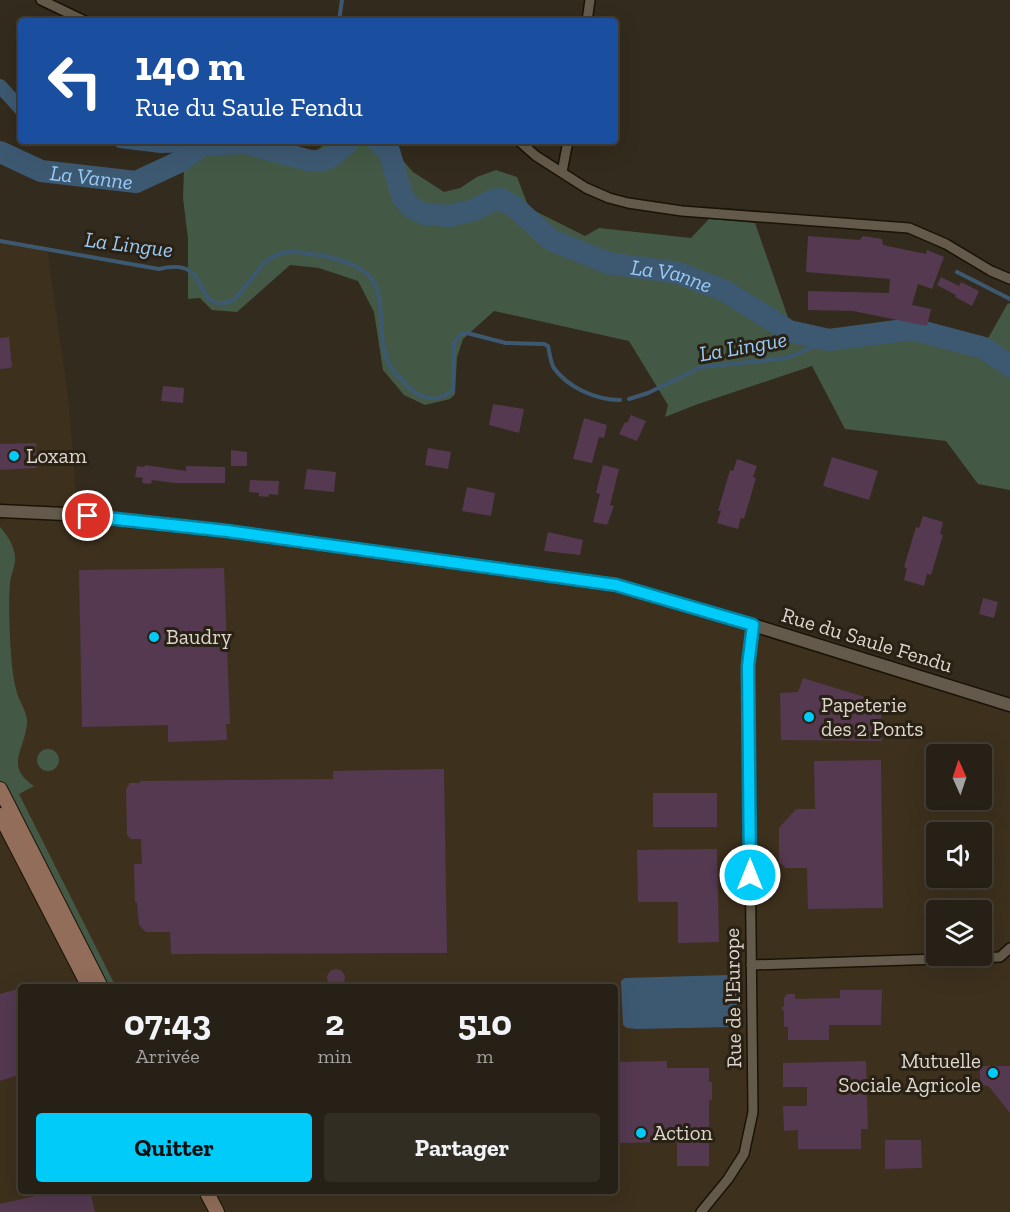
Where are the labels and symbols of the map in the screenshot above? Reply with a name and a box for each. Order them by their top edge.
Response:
water label: La Vanne [49,159,134,196]
water label: La Lingue [83,226,175,263]
water label: La Vanne [629,253,716,299]
water label: La Lingue [697,326,789,367]
place label: Loxam [26,443,87,468]
marker: Loxam [7,449,21,463]
pin [62,490,113,541]
street label: Rue du Saule Fendu [779,602,956,677]
place label: Baudry [166,624,232,649]
marker: Baudry [147,630,161,644]
place label: Papeterie des 2 Ponts [821,692,923,741]
marker: Papeterie des 2 Ponts [802,710,816,724]
north arrow [926,744,992,810]
position arrow [718,843,782,907]
street label: Rue de l'Europe [719,928,746,1068]
place label: Mutuelle Sociale Agricole [838,1048,981,1097]
marker: Mutuelle Sociale Agricole [986,1066,1000,1080]
place label: Action [653,1120,713,1145]
marker: Action [634,1126,648,1140]

